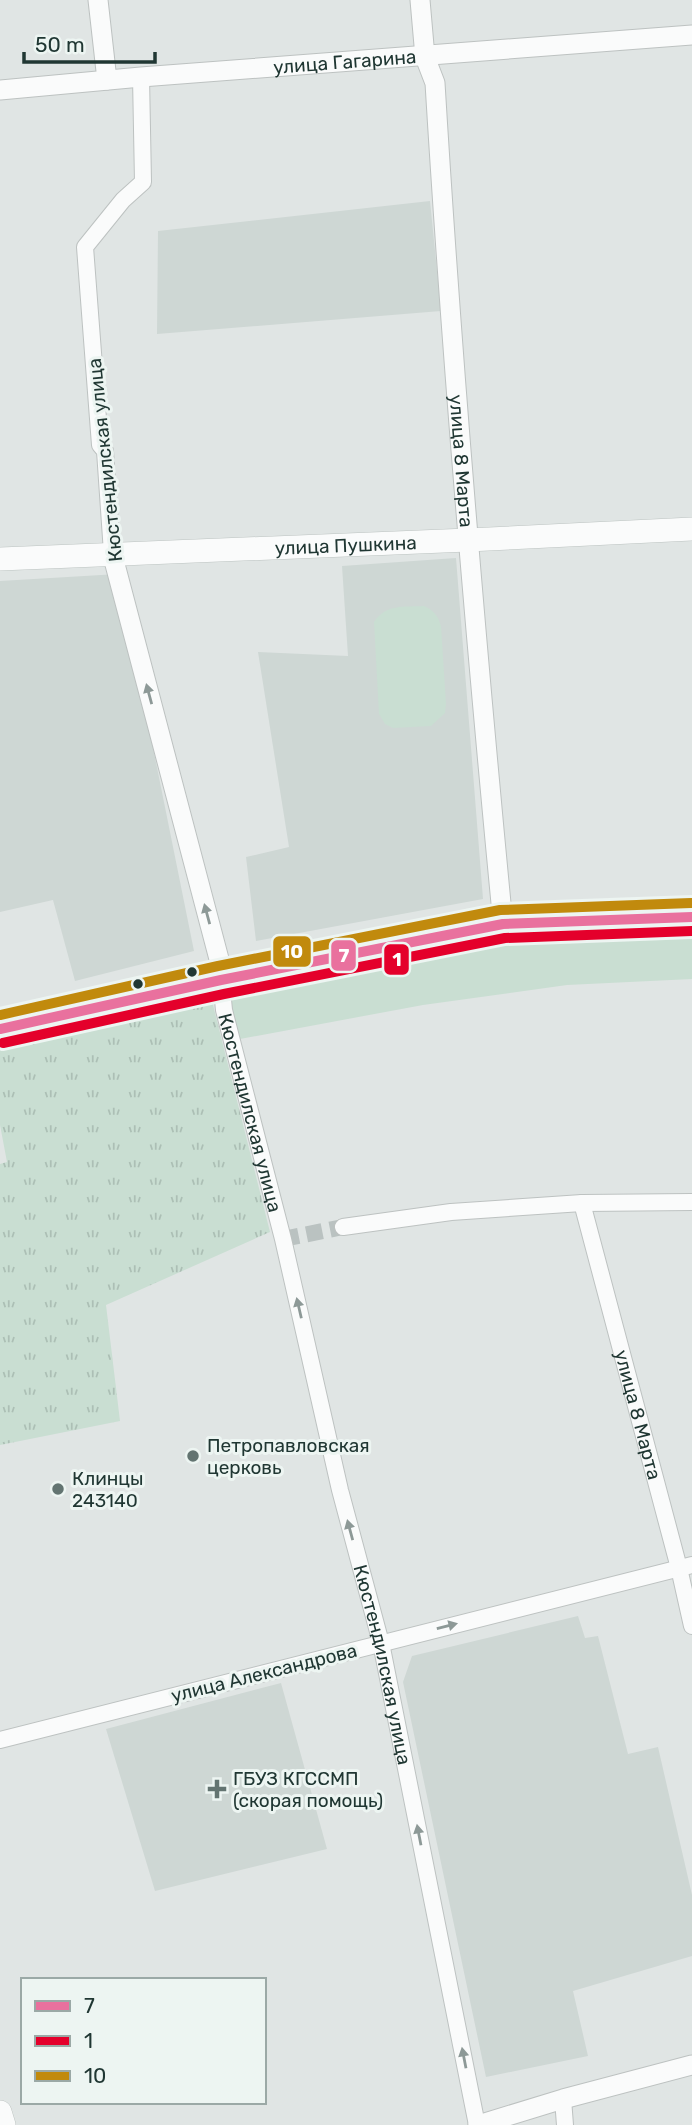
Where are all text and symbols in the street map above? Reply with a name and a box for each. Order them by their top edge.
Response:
scale bar [24,21,156,65]
text: 50 m [35,32,85,57]
street label: улица Гагарина [272,45,417,78]
street label: Кюстендилская улица [83,357,127,563]
street label: улица 8 Марта [445,394,479,528]
street label: улица Пушкина [274,531,417,559]
one-way arrow [143,682,154,704]
one-way arrow [201,902,212,924]
line badge: 10 [272,935,312,968]
line badge: 7 [330,939,357,972]
text: 10 [281,940,303,963]
line badge: 1 [383,943,410,976]
text: 7 [339,944,350,967]
text: 1 [392,948,402,971]
unlabelled marker [185,965,199,979]
unlabelled marker [131,977,145,991]
street label: Кюстендилская улица [214,1011,287,1214]
one-way arrow [293,1297,304,1319]
street label: улица 8 Марта [610,1347,666,1482]
place label: Петропавловская церковь [207,1434,370,1479]
marker: Петропавловская церковь [185,1448,201,1464]
place label: Клинцы 243140 [72,1467,144,1512]
marker: Клинцы 243140 [50,1481,66,1497]
one-way arrow [345,1519,355,1540]
street label: Кюстендилская улица [349,1562,416,1767]
one-way arrow [436,1620,458,1631]
street label: улица Александрова [169,1639,359,1707]
place label: ГБУЗ КГССМП (скорая помощь) [233,1767,383,1812]
marker: ГБУЗ КГССМП (скорая помощь) [207,1779,227,1799]
one-way arrow [414,1824,425,1846]
legend [21,1978,266,2104]
text: 7 [84,1993,95,2018]
text: 1 [84,2028,93,2053]
one-way arrow [458,2047,469,2069]
text: 10 [84,2063,106,2088]

